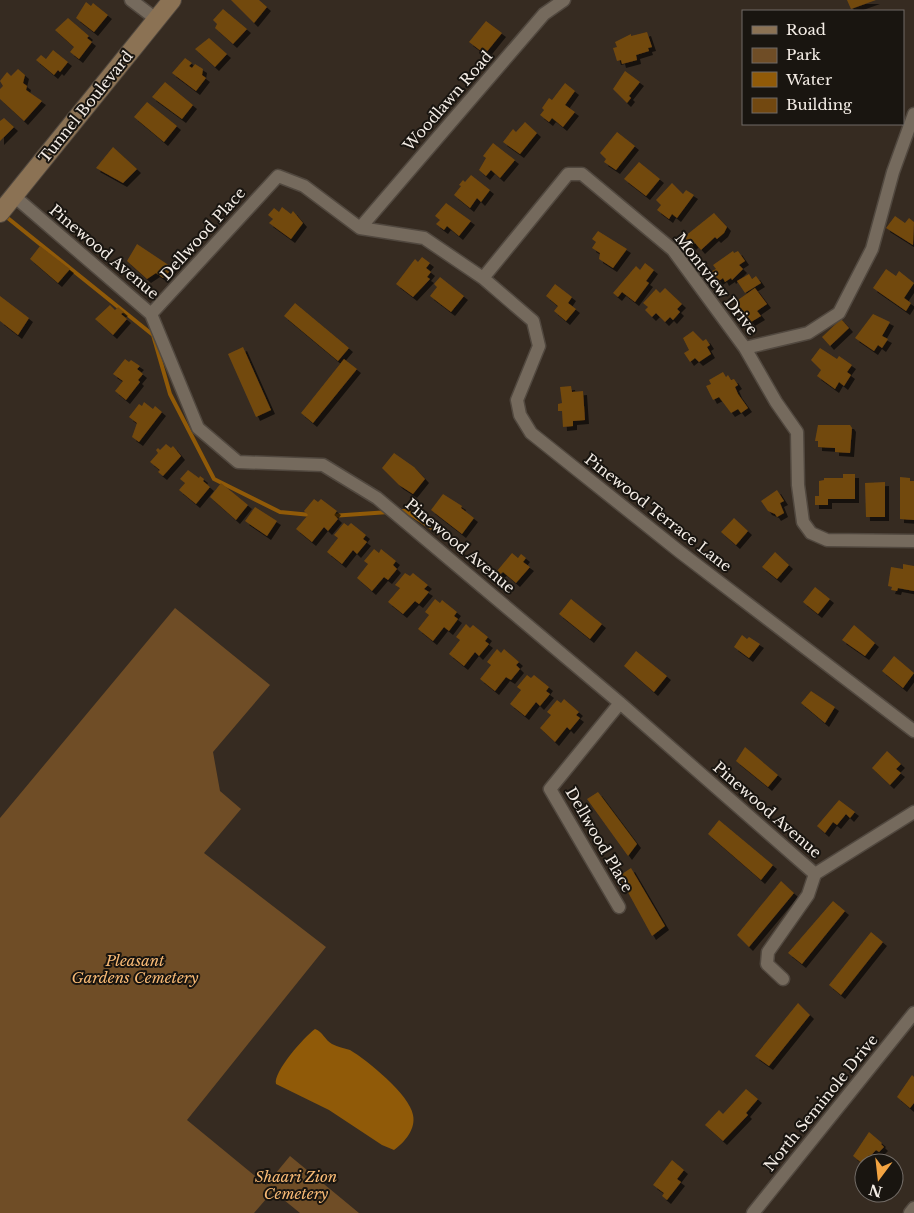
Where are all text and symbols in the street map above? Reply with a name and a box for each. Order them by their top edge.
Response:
legend [742,10,904,125]
text: Road [786,20,826,39]
text: Park [786,45,822,64]
street label: Tunnel Boulevard [35,47,137,167]
street label: Woodlawn Road [398,47,496,155]
text: Water [785,70,833,89]
text: Building [786,95,853,114]
street label: Dellwood Place [156,183,249,284]
street label: Pinewood Avenue [46,200,163,303]
street label: Montview Drive [671,229,762,338]
street label: Pinewood Terrace Lane [581,449,735,576]
street label: Pinewood Avenue [402,494,519,597]
street label: Pinewood Avenue [709,757,825,862]
street label: Dellwood Place [562,784,637,896]
park label: Pleasant Gardens Cemetery [72,951,199,987]
street label: North Seminole Drive [760,1030,882,1175]
north arrow [854,1153,904,1203]
park label: Shaari Zion Cemetery [255,1167,337,1203]
text: N [867,1180,884,1201]

